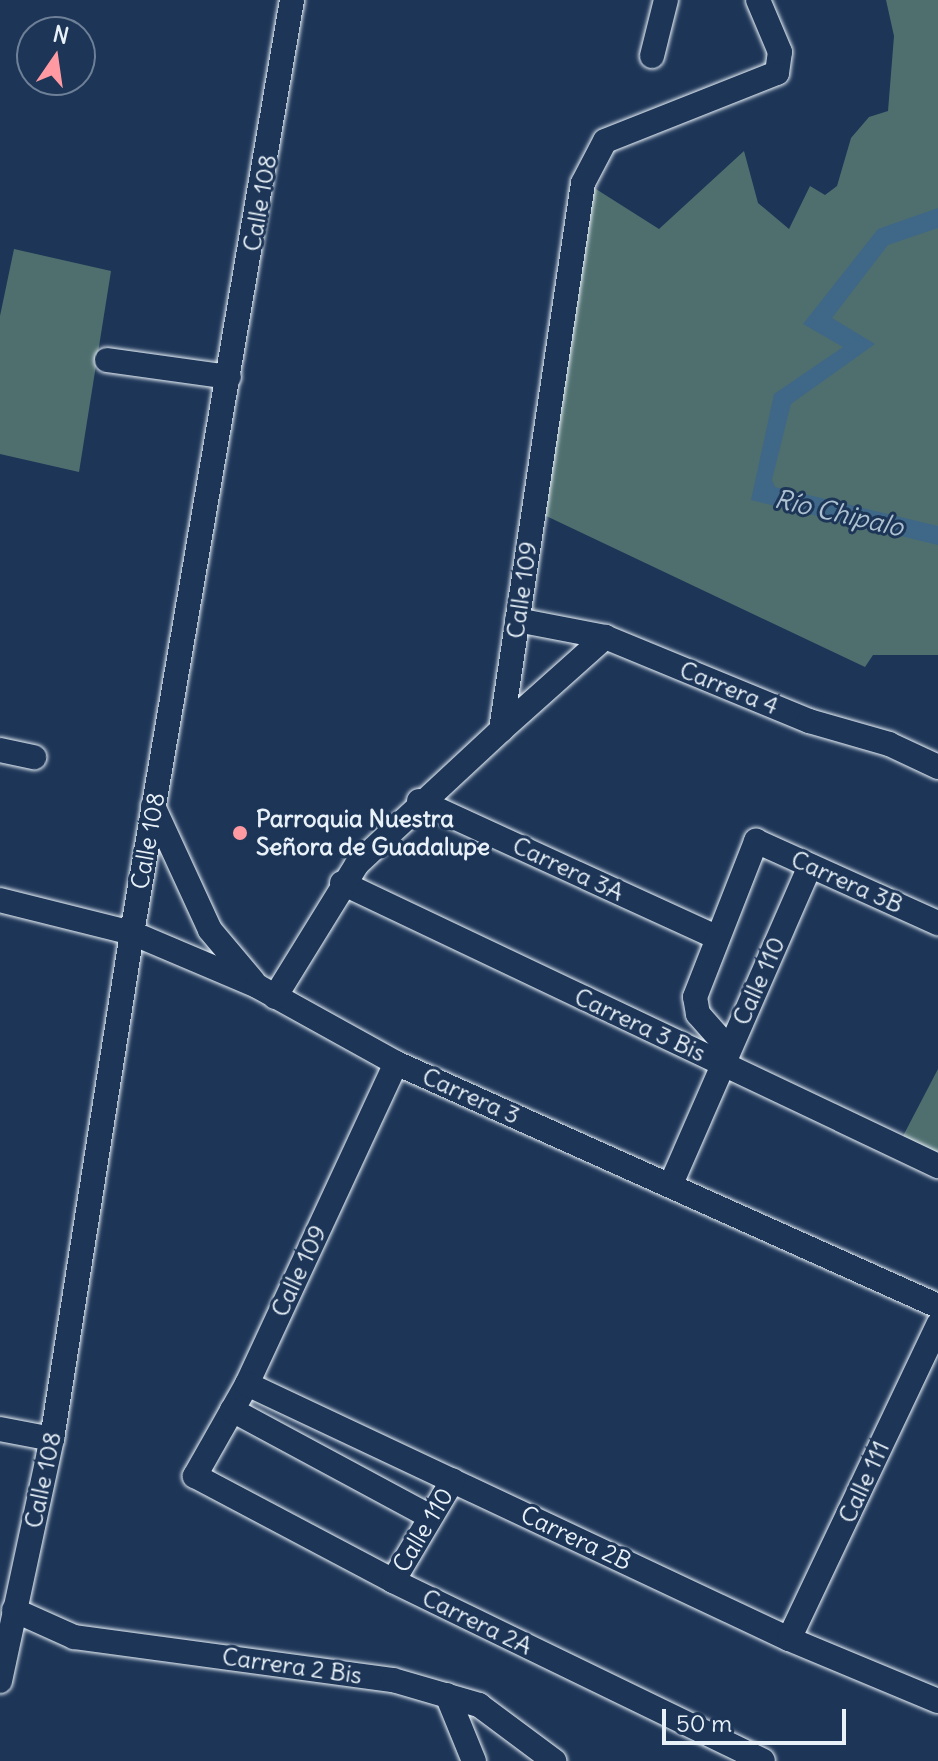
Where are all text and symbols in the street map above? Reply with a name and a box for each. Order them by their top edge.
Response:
north arrow [16,16,96,96]
text: N [50,19,71,50]
street label: Calle 108 [237,152,283,254]
water label: Río Chipalo [772,483,906,543]
street label: Calle 109 [501,540,543,640]
street label: Carrera 4 [675,655,783,721]
street label: Calle 108 [125,790,171,892]
place label: Parroquia Nuestra Señora de Guadalupe [256,805,490,861]
marker: Parroquia Nuestra Señora de Guadalupe [231,824,249,842]
street label: Carrera 3A [508,831,628,907]
street label: Carrera 3B [787,845,907,919]
street label: Calle 110 [727,932,791,1030]
street label: Carrera 3 Bis [570,982,710,1068]
street label: Carrera 3 [418,1062,524,1130]
street label: Calle 109 [265,1221,333,1321]
street label: Calle 108 [19,1429,67,1531]
street label: Calle 111 [833,1436,895,1528]
street label: Calle 110 [387,1482,459,1578]
street label: Carrera 2B [516,1500,636,1576]
street label: Carrera 2A [417,1583,537,1661]
street label: Carrera 2 Bis [220,1642,364,1690]
scale bar [666,1693,850,1743]
text: 50 m [676,1708,732,1738]

